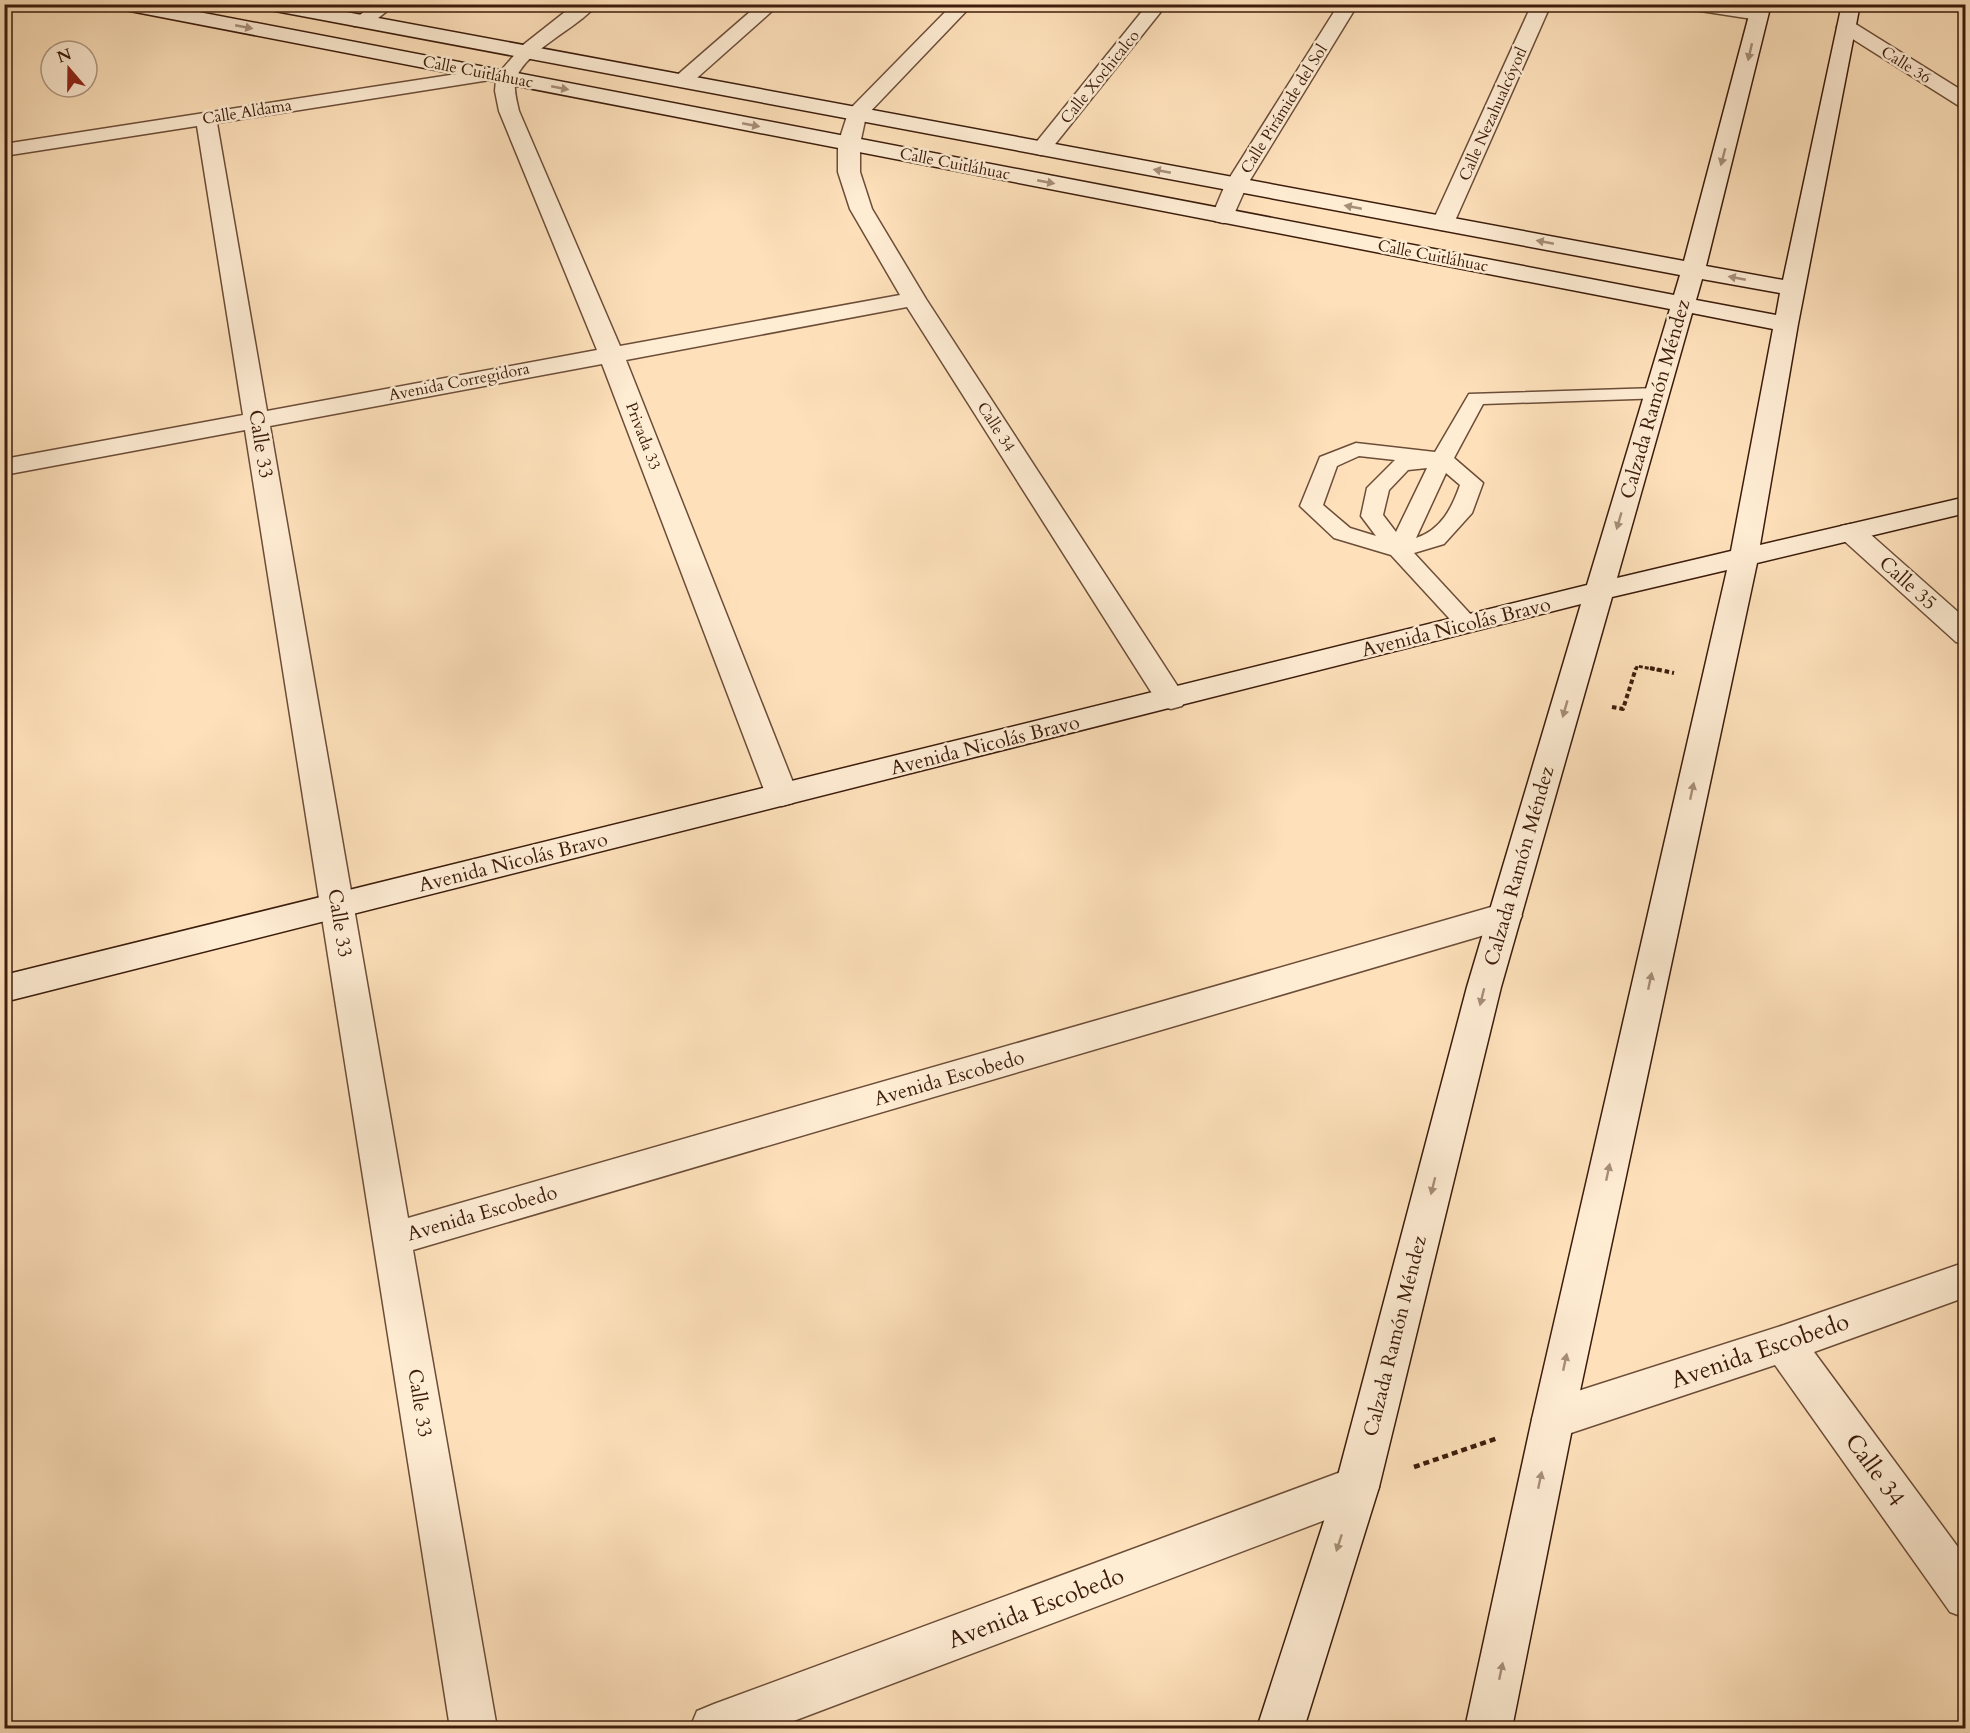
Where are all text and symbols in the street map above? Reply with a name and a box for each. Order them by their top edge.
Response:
one-way arrow [235,23,254,32]
street label: Calle Xochicalco [1055,25,1145,129]
north arrow [39,39,99,99]
street label: Calle Pirámide del Sol [1235,40,1333,178]
street label: Calle 36 [1877,41,1935,89]
text: N [54,43,75,69]
one-way arrow [1745,43,1754,62]
street label: Calle Nezahualcóyotl [1454,44,1532,184]
street label: Calle Cuitláhuac [421,50,535,94]
one-way arrow [550,84,569,93]
street label: Calle Aldama [201,94,293,130]
one-way arrow [742,121,761,130]
street label: Calle Cuitláhuac [898,142,1012,186]
one-way arrow [1718,148,1728,166]
one-way arrow [1152,166,1171,175]
one-way arrow [1036,178,1055,187]
one-way arrow [1344,202,1363,211]
street label: Calle Cuitláhuac [1376,234,1490,278]
one-way arrow [1535,238,1554,247]
one-way arrow [1727,273,1746,282]
street label: Calzada Ramón Méndez [1614,296,1696,502]
street label: Avenida Corregidora [387,358,531,406]
street label: Calle 34 [972,398,1020,456]
street label: Privada 33 [620,399,666,473]
street label: Calle 33 [242,408,280,480]
one-way arrow [1614,513,1623,531]
street label: Calle 35 [1873,550,1943,616]
street label: Avenida Nicolás Bravo [1359,590,1554,664]
one-way arrow [1559,700,1569,718]
street label: Avenida Nicolás Bravo [888,708,1083,782]
street label: Calzada Ramón Méndez [1478,763,1560,969]
one-way arrow [1687,782,1697,800]
street label: Avenida Nicolás Bravo [416,825,611,899]
street label: Calle 33 [321,887,359,959]
one-way arrow [1645,972,1655,991]
one-way arrow [1476,988,1486,1006]
street label: Avenida Escobedo [871,1044,1028,1112]
one-way arrow [1603,1162,1613,1181]
one-way arrow [1428,1177,1438,1195]
street label: Avenida Escobedo [404,1179,561,1247]
street label: Calzada Ramón Méndez [1357,1233,1433,1439]
street label: Avenida Escobedo [1667,1305,1854,1397]
one-way arrow [1561,1353,1571,1371]
street label: Calle 33 [401,1367,439,1439]
street label: Calle 34 [1837,1427,1913,1513]
one-way arrow [1536,1471,1545,1490]
one-way arrow [1334,1534,1343,1552]
street label: Avenida Escobedo [943,1559,1129,1657]
one-way arrow [1496,1662,1506,1681]

